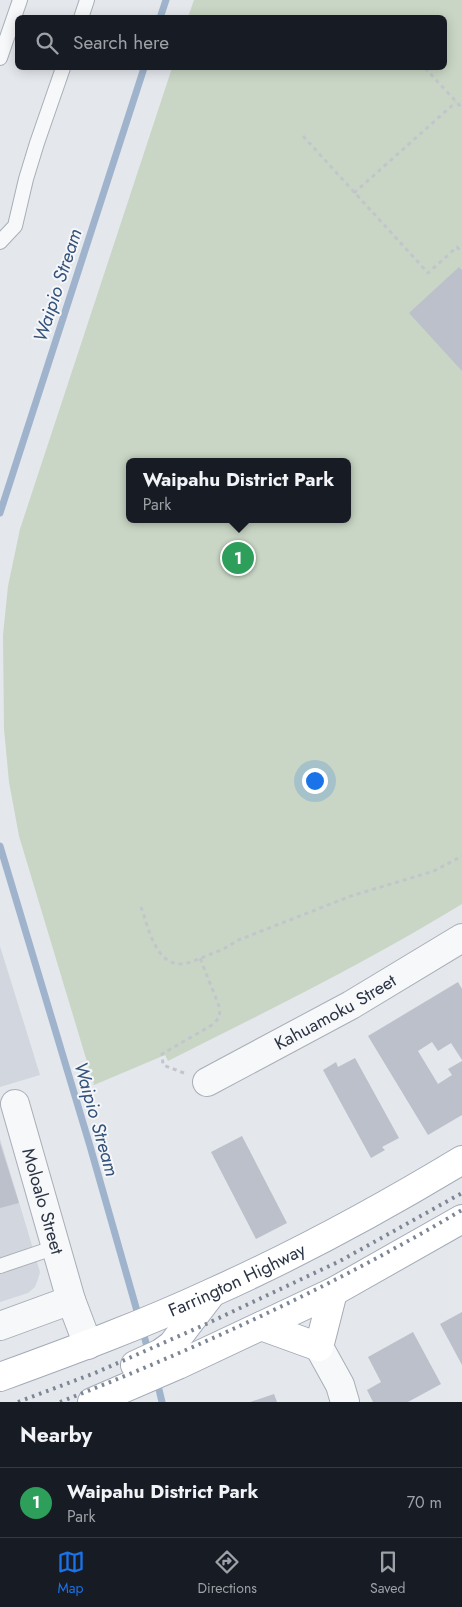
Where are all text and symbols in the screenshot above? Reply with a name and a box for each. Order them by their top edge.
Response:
search box [15,15,447,70]
icon: search [33,29,61,57]
text: Search here [73,29,169,56]
water label: Waipio Stream [26,225,89,345]
popup [126,458,351,523]
text: Waipahu District Park [143,466,334,493]
text: Park [143,493,171,516]
pin: 1 [222,539,254,577]
your location [302,768,328,794]
street label: Kahuamoku Street [270,967,402,1057]
water label: Waipio Stream [67,1059,126,1179]
street label: Moloalo Street [15,1145,70,1258]
street label: Farrington Highway [164,1237,310,1323]
text: Nearby [20,1420,92,1450]
text: Waipahu District Park [67,1478,259,1505]
text: 1 [32,1491,40,1514]
text: 70 m [407,1491,442,1514]
text: Park [67,1505,96,1528]
tab: Map [57,1548,85,1598]
tab: Directions [198,1548,257,1598]
tab: Saved [370,1548,405,1598]

